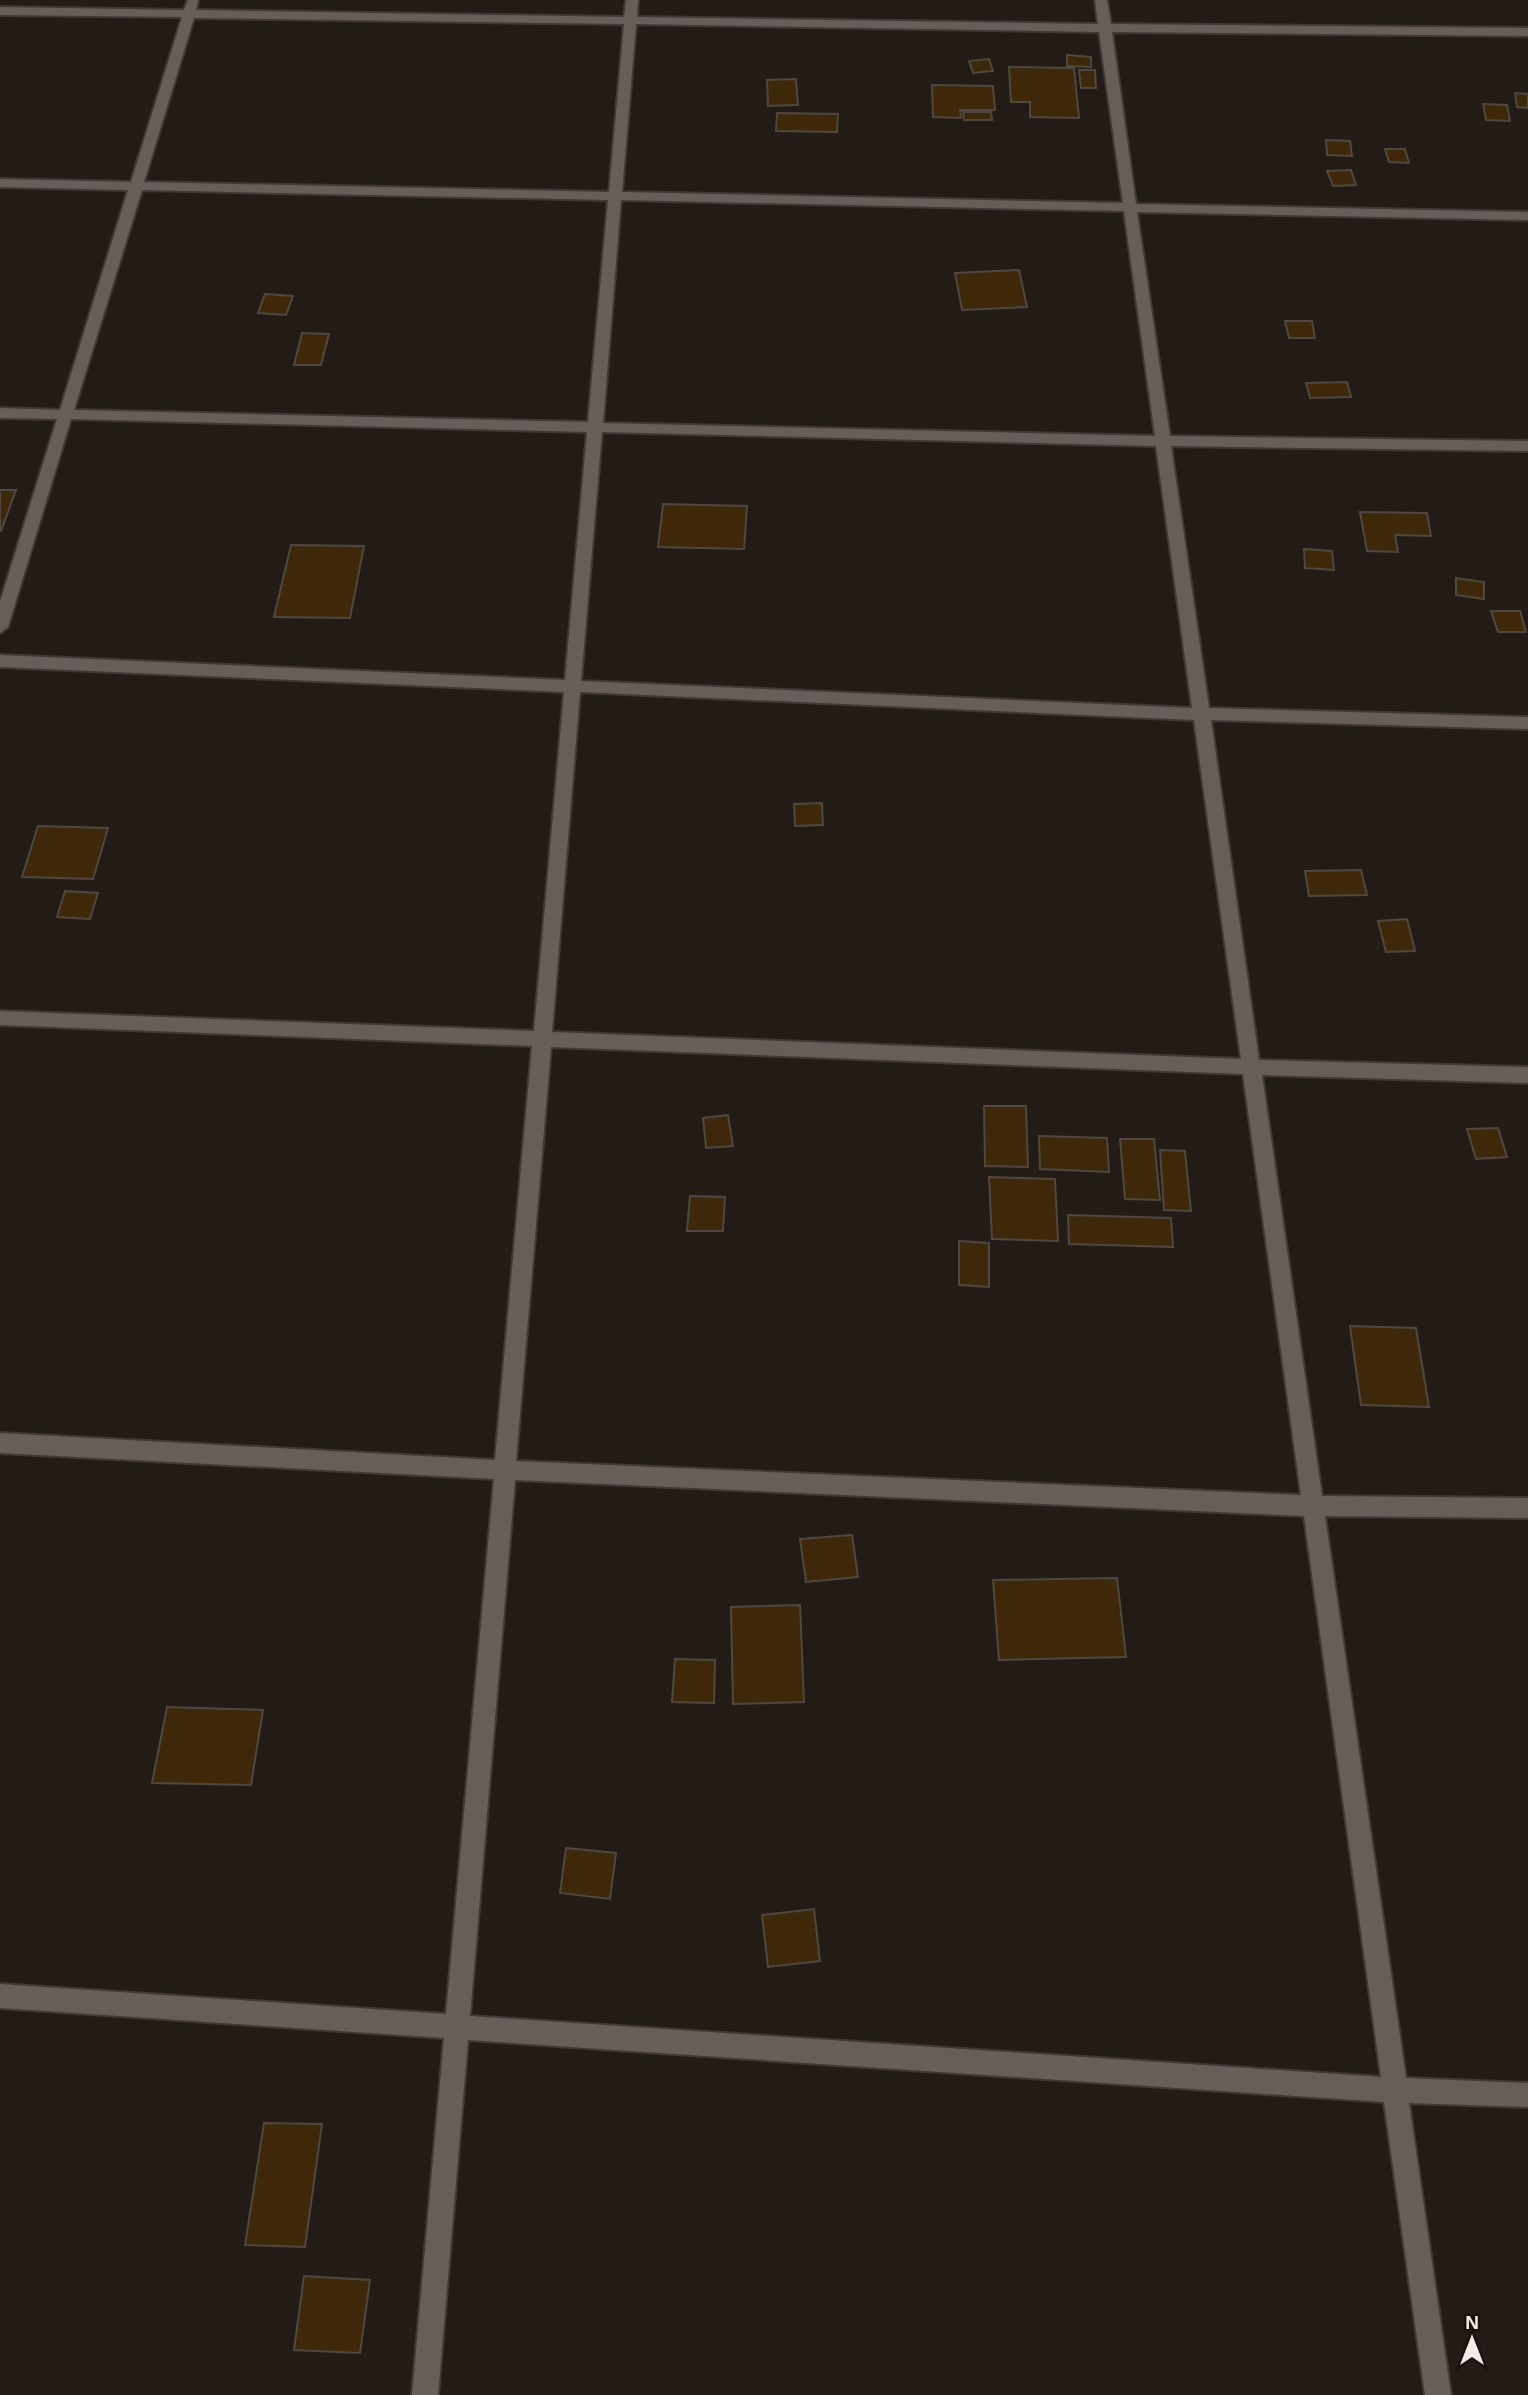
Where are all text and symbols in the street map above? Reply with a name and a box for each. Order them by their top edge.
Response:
north arrow [1437,2304,1507,2374]
text: N [1465,2312,1479,2333]

